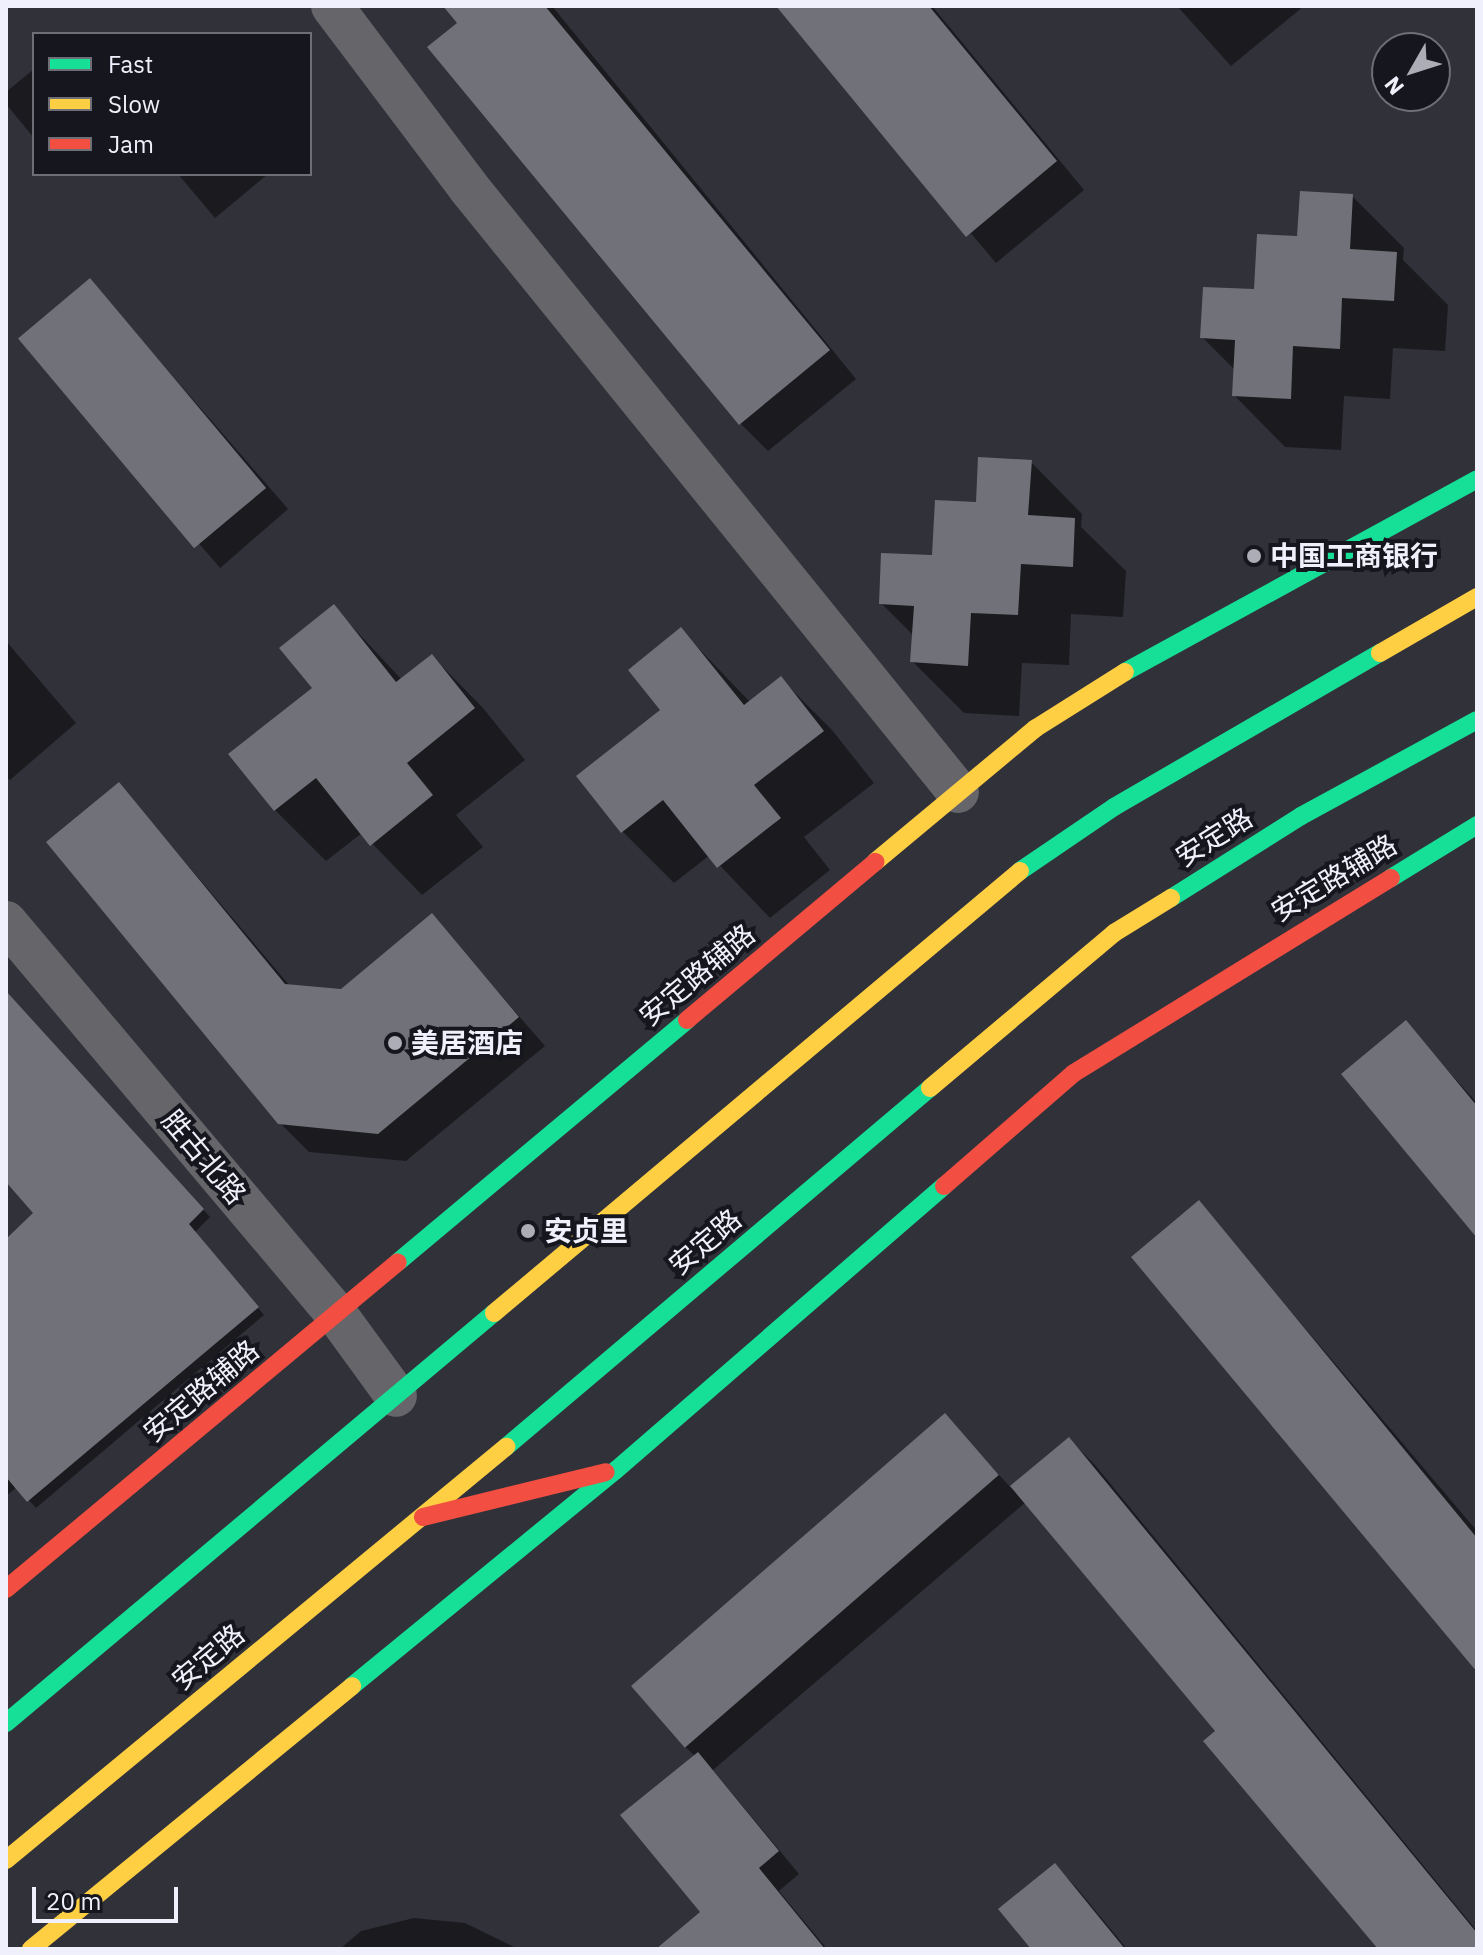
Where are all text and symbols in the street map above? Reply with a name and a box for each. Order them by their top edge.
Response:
legend [32,32,312,176]
north arrow [1371,32,1451,112]
text: Fast [108,48,153,80]
text: N [1377,71,1410,101]
text: Slow [108,88,160,120]
text: Jam [108,128,154,160]
place label: 中国工商银行 [1270,539,1438,573]
marker: 中国工商银行 [1245,547,1263,565]
street label: 安定路 [1169,800,1259,874]
street label: 安定路辅路 [1265,828,1403,928]
street label: 安定路辅路 [633,917,761,1033]
place label: 美居酒店 [411,1026,523,1060]
marker: 美居酒店 [386,1034,404,1052]
street label: 胜古北路 [155,1103,253,1211]
street label: 安定路 [662,1202,748,1282]
place label: 安贞里 [544,1214,628,1248]
marker: 安贞里 [519,1222,537,1240]
street label: 安定路辅路 [137,1333,265,1449]
street label: 安定路 [165,1617,251,1697]
scale bar [36,1871,182,1921]
text: 20 m [46,1885,101,1917]

